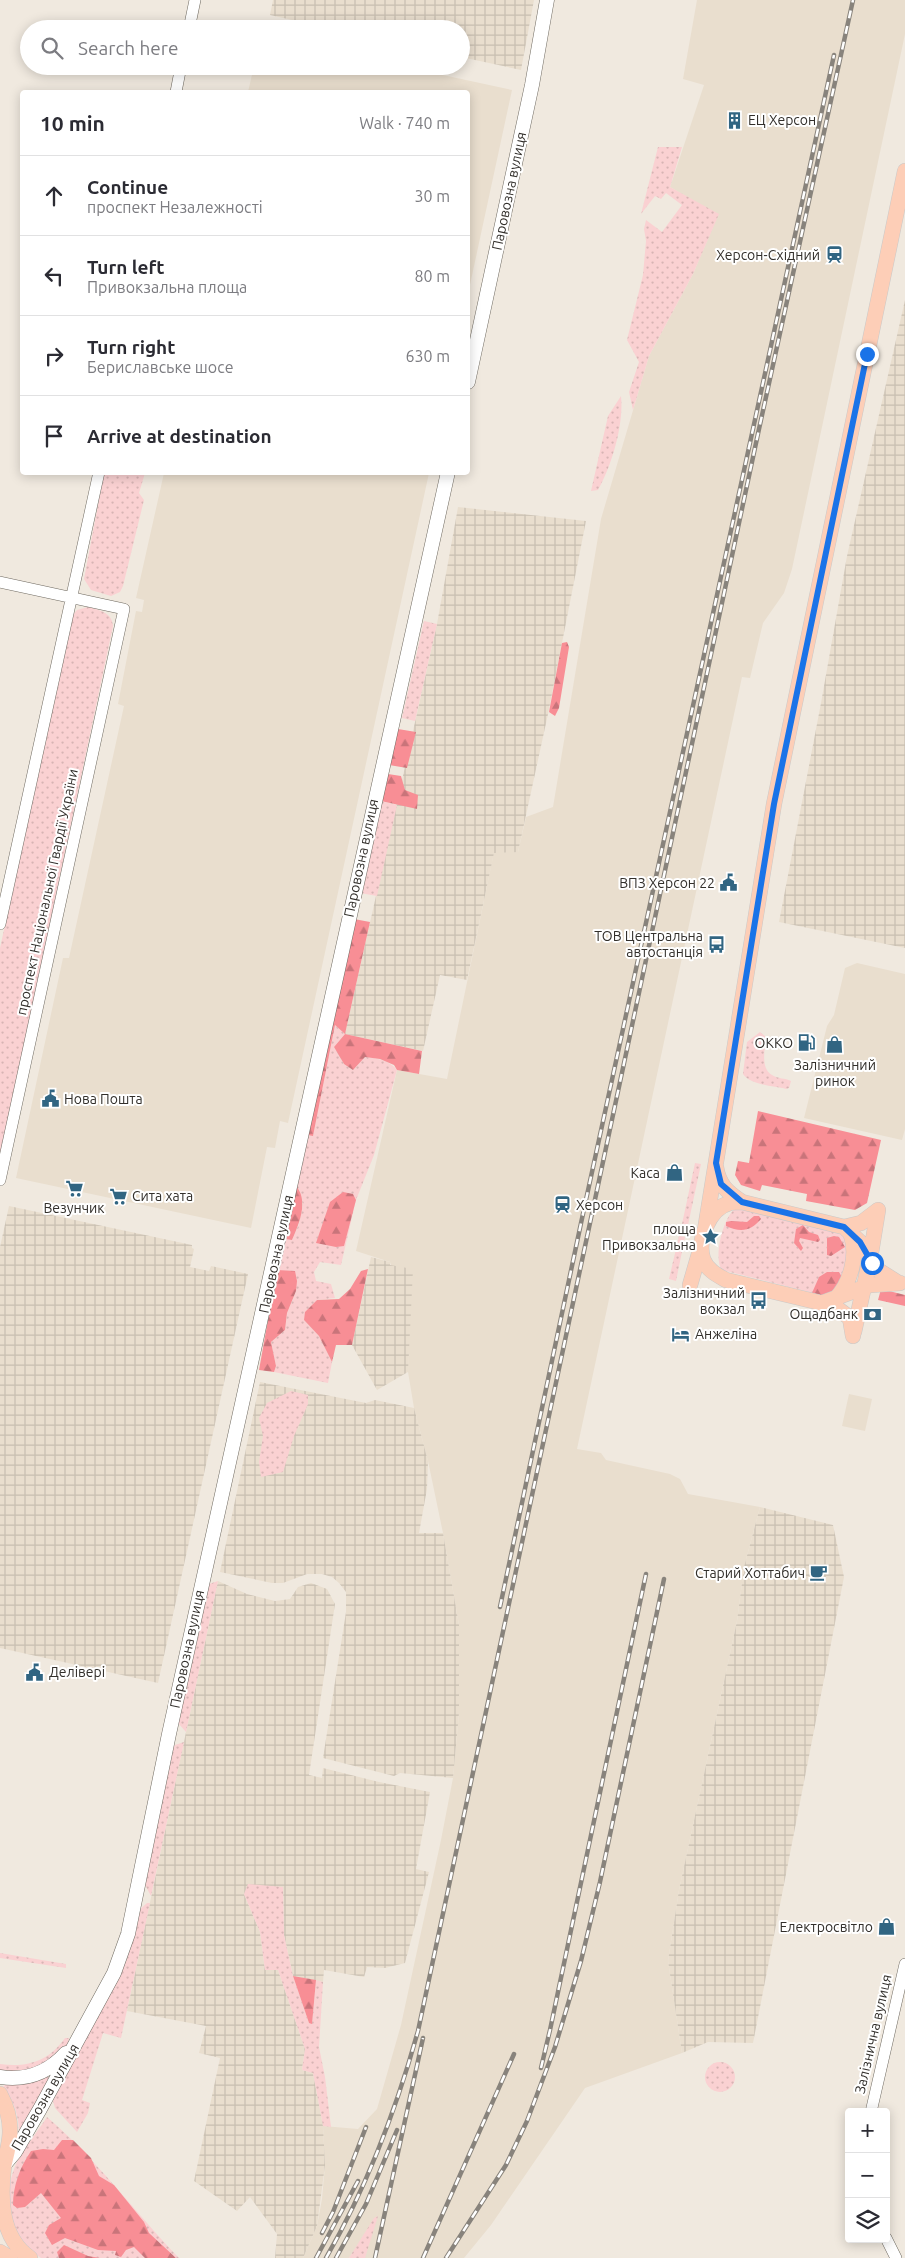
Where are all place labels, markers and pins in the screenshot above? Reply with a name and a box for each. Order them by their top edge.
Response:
building icon: ЕЦ Херсон [724,110,744,130]
place label: ЕЦ Херсон [748,112,816,128]
station icon: Херсон-Східний [824,245,844,265]
place label: Херсон-Східний [716,247,820,263]
public building icon: ВПЗ Херсон 22 [719,873,739,893]
place label: ВПЗ Херсон 22 [619,875,715,891]
place label: ТОВ Центральна автостанція [594,928,703,960]
bus stop icon: ТОВ Центральна автостанція [707,934,727,954]
fuel station icon: ОККО [797,1033,817,1053]
place label: ОККО [755,1035,793,1051]
shop icon: Залізничний ринок [825,1035,845,1055]
place label: Залізничний ринок [794,1057,876,1089]
public building icon: Нова Пошта [40,1089,60,1109]
place label: Нова Пошта [64,1091,143,1107]
shop icon: Каса [664,1163,684,1183]
place label: Каса [631,1165,660,1181]
supermarket icon: Везунчик [64,1178,84,1198]
supermarket icon: Сита хата [108,1186,128,1206]
place label: Сита хата [132,1188,193,1204]
station icon: Херсон [552,1195,572,1215]
place label: Херсон [576,1197,623,1213]
place label: Везунчик [43,1200,105,1216]
place label: площа Привокзальна [602,1221,696,1253]
place icon: площа Привокзальна [700,1227,720,1247]
place label: Залізничний вокзал [663,1285,745,1317]
bus stop icon: Залізничний вокзал [749,1291,769,1311]
bank icon: Ощадбанк [862,1304,882,1324]
place label: Ощадбанк [789,1306,858,1322]
hotel icon: Анжеліна [671,1324,691,1344]
place label: Анжеліна [695,1326,757,1342]
cafe icon: Старий Хоттабич [809,1563,829,1583]
place label: Старий Хоттабич [695,1565,805,1581]
public building icon: Делівері [25,1662,45,1682]
place label: Делівері [49,1664,105,1680]
shop icon: Електросвітло [877,1917,897,1937]
place label: Електросвітло [780,1919,873,1935]

